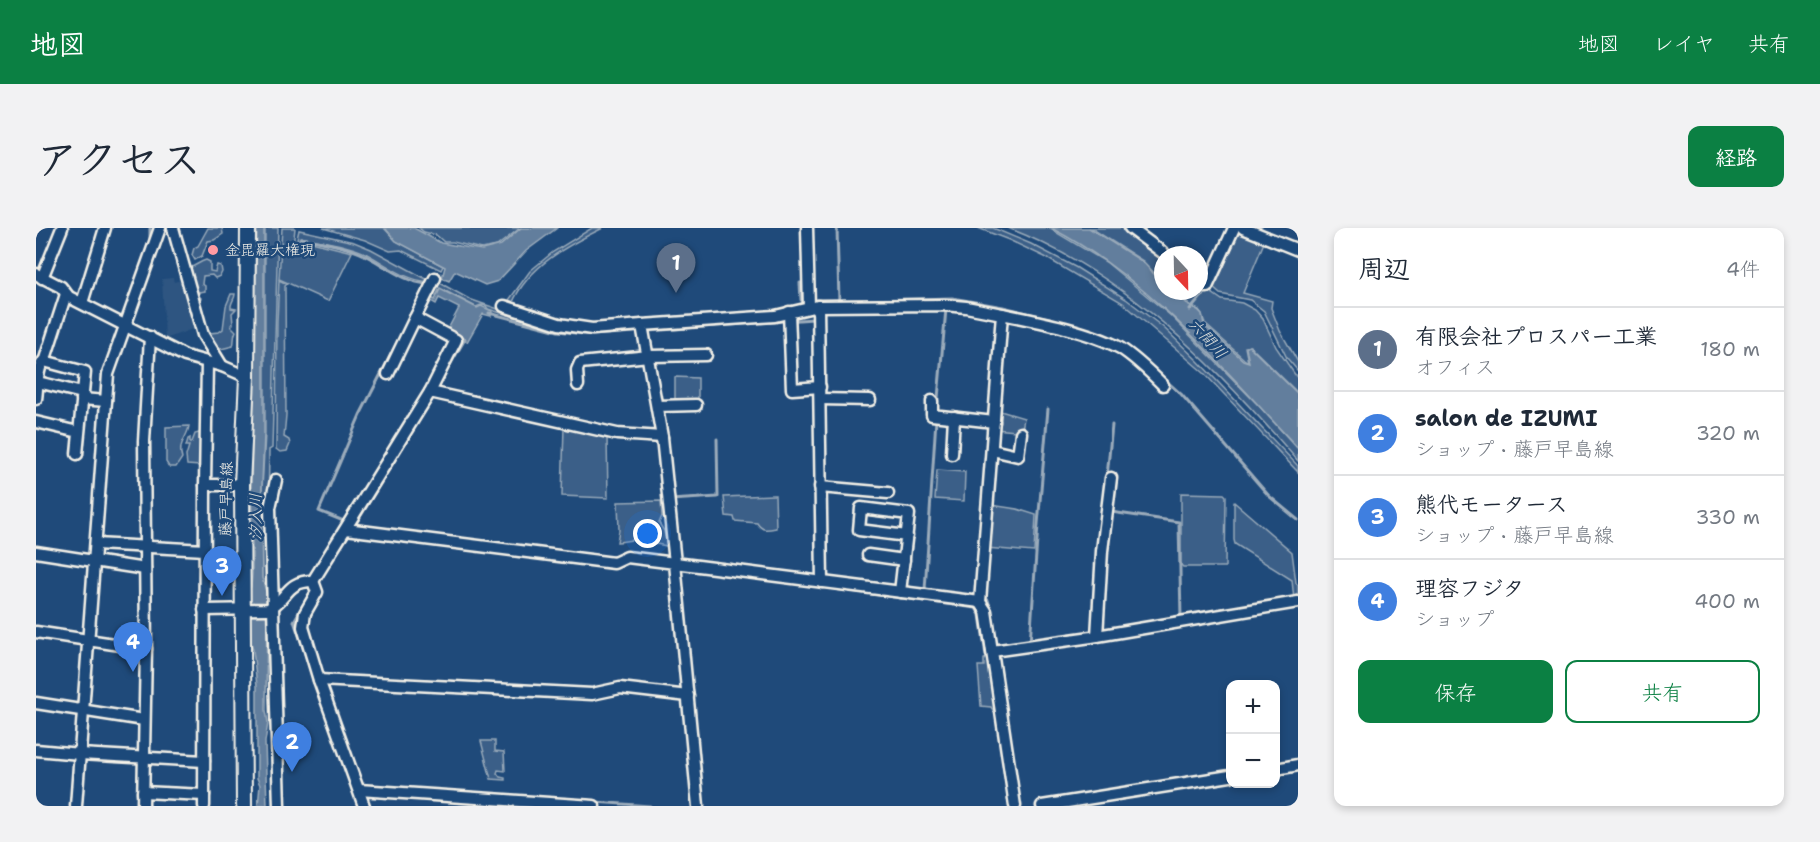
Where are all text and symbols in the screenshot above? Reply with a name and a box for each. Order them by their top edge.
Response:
text: 地図 [30,25,86,63]
text: 地図 [1578,30,1620,58]
text: レイヤ [1653,30,1715,58]
text: 共有 [1748,30,1790,58]
button: 経路 [1688,126,1784,187]
text: アクセス [36,131,201,187]
place label: 金毘羅大権現 [225,240,315,260]
marker: 金毘羅大権現 [206,243,220,257]
pin: 1 [656,244,696,293]
north arrow [1154,246,1208,300]
text: 周辺 [1358,251,1410,286]
text: 4件 [1726,256,1760,282]
water label: 六間川 [1184,313,1231,363]
text: 有限会社プロスパー工業 [1415,322,1657,351]
text: 1 [1373,336,1382,362]
text: 180 m [1700,336,1760,362]
text: オフィス [1415,354,1495,380]
text: salon de IZUMI [1415,404,1598,433]
text: 2 [1371,420,1385,446]
text: 320 m [1696,420,1760,446]
text: ショップ · 藤戸早島線 [1415,436,1613,462]
street label: 藤戸早島線 [215,461,237,537]
text: 熊代モータース [1415,490,1568,519]
water label: 汐入川 [245,493,266,541]
text: 3 [1371,504,1385,530]
text: 330 m [1696,504,1760,530]
your location [633,519,662,548]
text: ショップ · 藤戸早島線 [1415,522,1613,548]
pin: 3 [202,546,242,596]
text: 理容フジタ [1415,574,1525,603]
text: 4 [1371,588,1385,614]
text: 400 m [1694,588,1760,614]
text: ショップ [1415,606,1494,632]
pin: 4 [114,622,152,672]
button: 保存 [1358,660,1553,723]
button: 共有 [1565,660,1760,723]
map controls [1226,680,1280,788]
button: + [1226,680,1280,734]
pin: 2 [272,722,312,772]
button: − [1226,734,1280,788]

